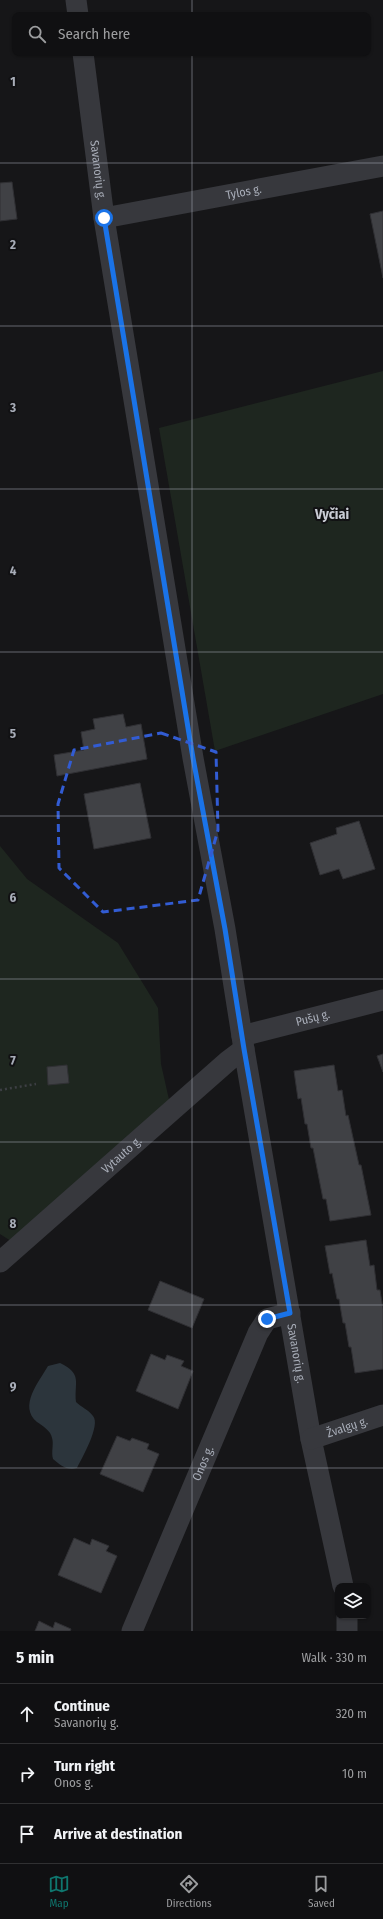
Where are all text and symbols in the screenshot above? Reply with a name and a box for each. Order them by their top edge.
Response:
search box [12,12,371,56]
icon: search [26,23,48,45]
text: Search here [58,25,130,43]
text: 1 [10,74,16,89]
street label: Savanorių g. [87,139,109,201]
street label: Tylos g. [225,182,263,202]
route start [95,209,113,227]
text: 2 [9,237,16,252]
text: 3 [9,400,16,415]
district label: Vyčiai [314,506,349,523]
text: 4 [10,563,17,578]
text: 5 [10,726,16,741]
text: 6 [10,890,17,905]
street label: Pušų g. [294,1007,332,1029]
text: 7 [10,1053,16,1068]
street label: Vytauto g. [99,1133,145,1176]
text: 8 [10,1216,17,1231]
route end [258,1310,276,1328]
street label: Savanorių g. [284,1323,308,1385]
text: 9 [10,1379,17,1394]
street label: Žvalgų g. [324,1413,370,1440]
street label: Onos g. [189,1443,217,1483]
map controls [335,1583,371,1619]
button: layers [335,1583,371,1619]
text: 5 min [16,1647,54,1668]
text: Walk · 330 m [302,1650,367,1665]
text: Continue [54,1697,110,1715]
icon: ahead [16,1703,38,1725]
text: 320 m [336,1706,367,1721]
text: Savanorių g. [54,1715,119,1730]
text: Turn right [54,1757,115,1775]
icon: right [16,1763,38,1785]
text: 10 m [342,1766,367,1781]
text: Onos g. [54,1775,93,1790]
icon: arrive [16,1823,38,1845]
text: Arrive at destination [54,1825,182,1843]
tab: Map [48,1873,70,1910]
tab: Directions [166,1873,212,1910]
tab: Saved [308,1873,335,1910]

